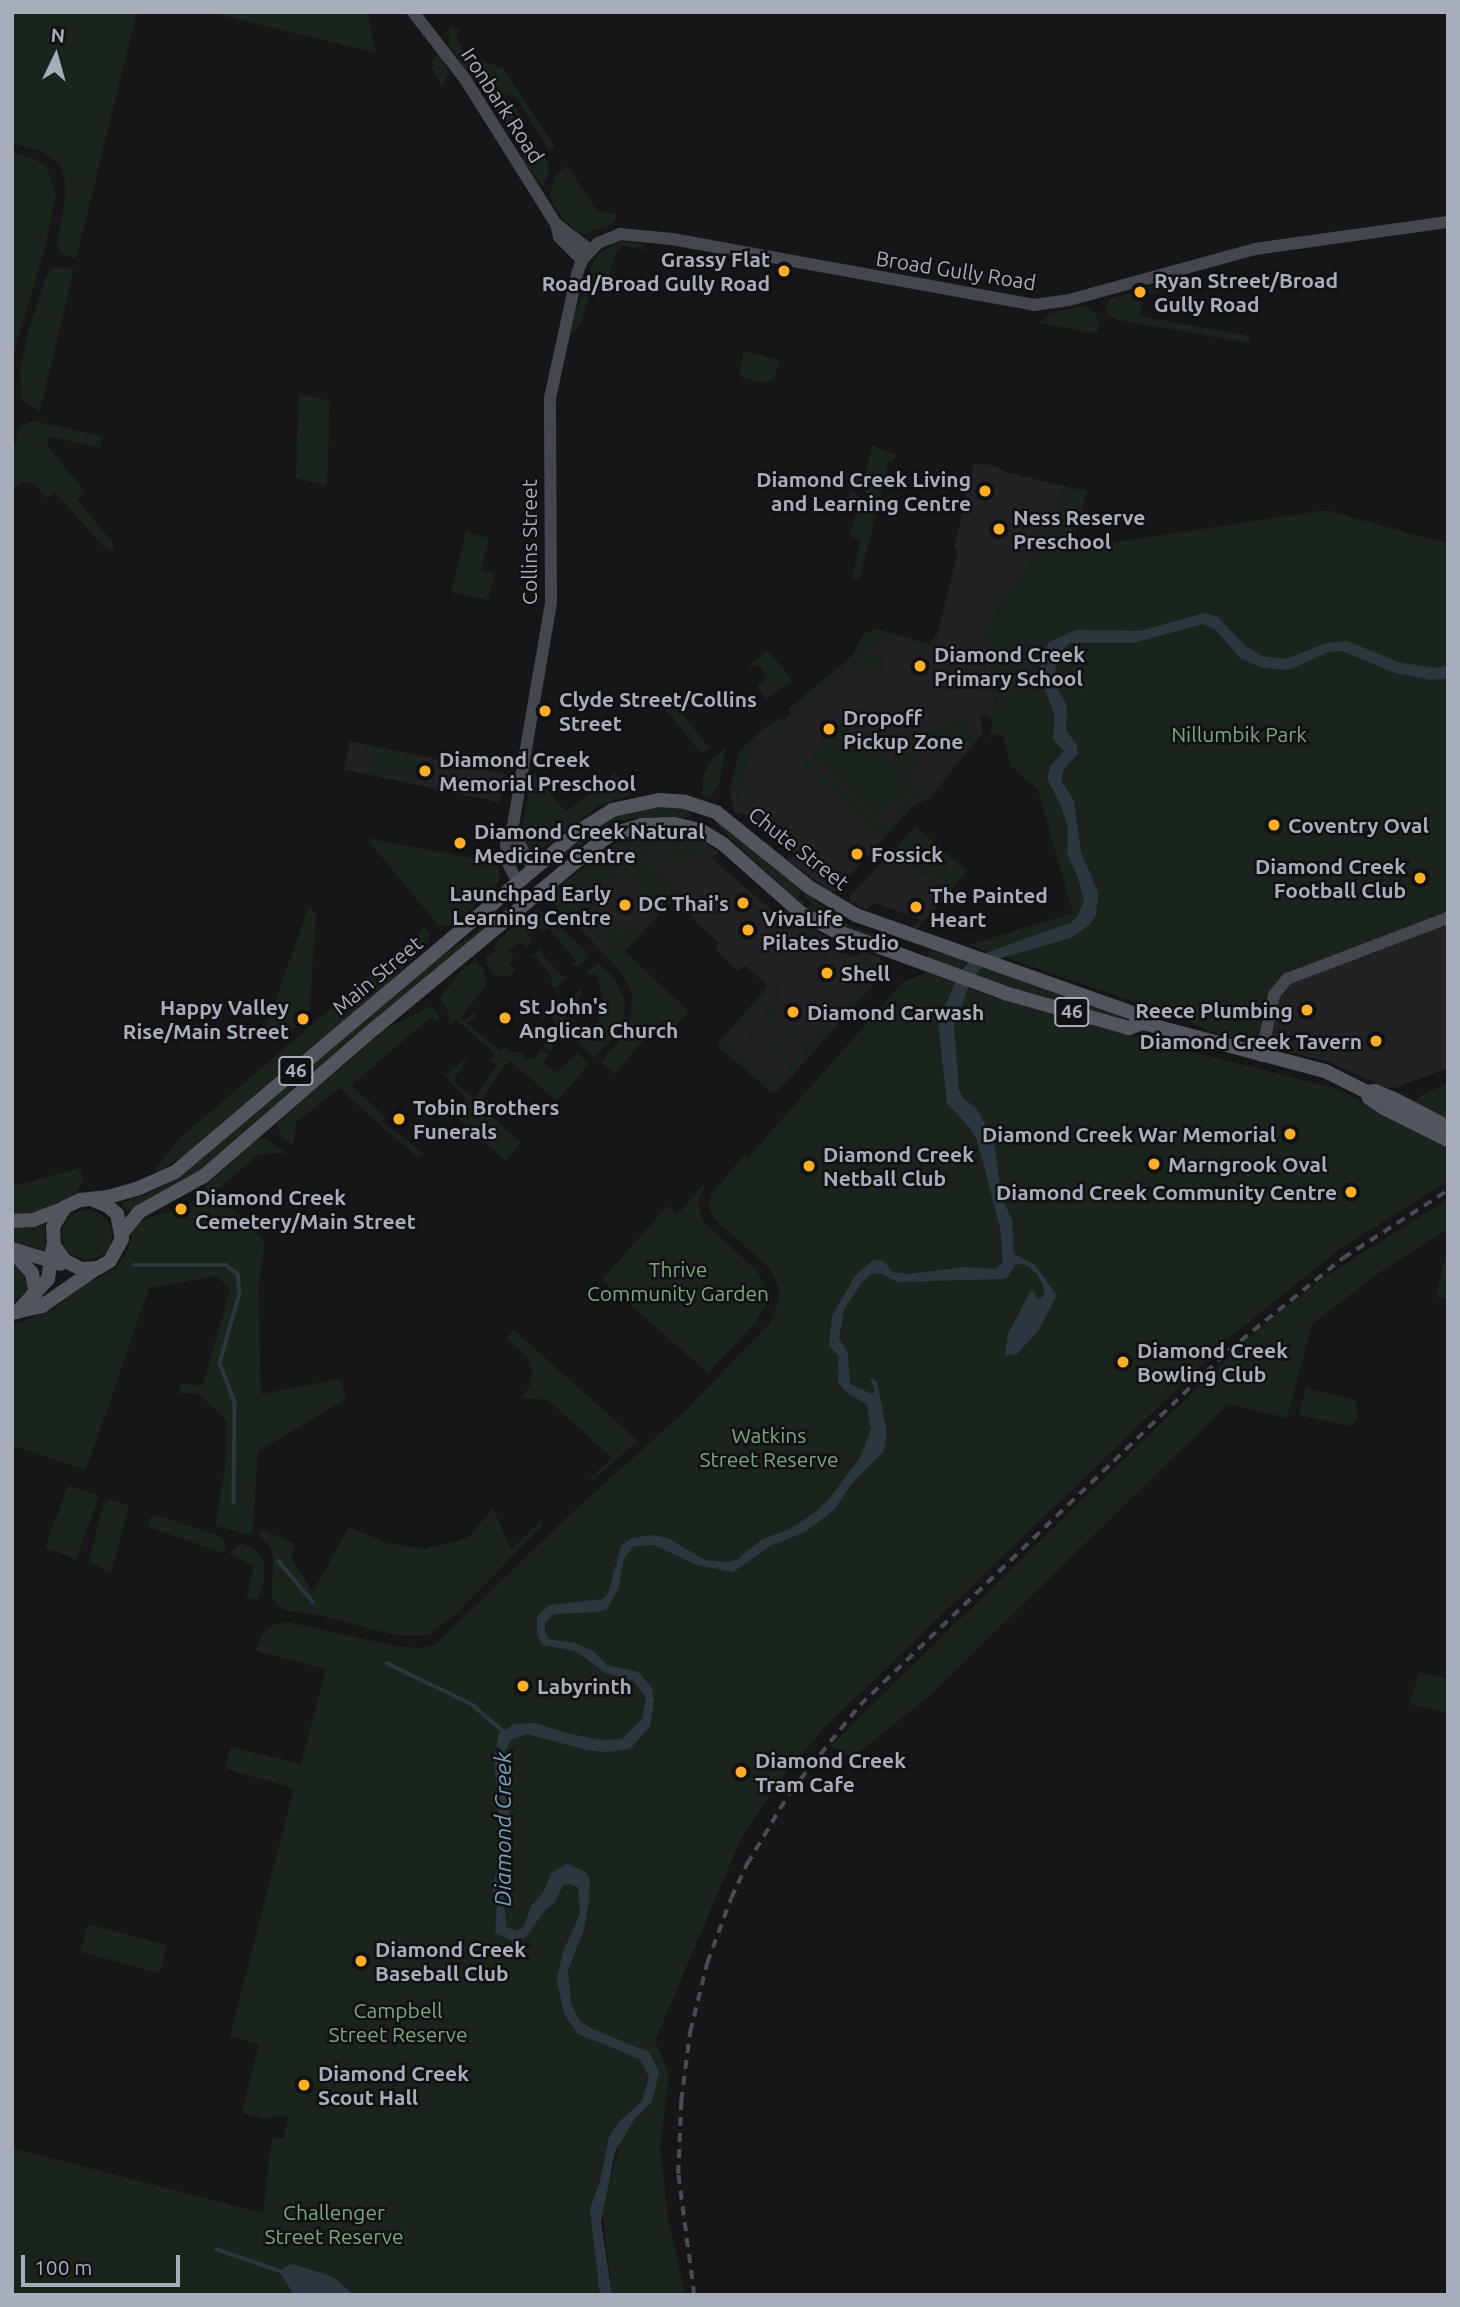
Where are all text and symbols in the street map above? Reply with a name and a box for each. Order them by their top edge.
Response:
north arrow [21,21,91,91]
text: N [50,24,66,47]
street label: Ironbark Road [456,43,550,167]
street label: Broad Gully Road [874,245,1038,295]
place label: Grassy Flat Road/Broad Gully Road [542,246,770,296]
marker: Grassy Flat Road/Broad Gully Road [776,263,792,279]
place label: Ryan Street/Broad Gully Road [1154,267,1338,317]
marker: Ryan Street/Broad Gully Road [1132,284,1148,300]
place label: Diamond Creek Living and Learning Centre [756,466,971,516]
street label: Collins Street [516,479,542,605]
marker: Diamond Creek Living and Learning Centre [977,483,993,499]
place label: Ness Reserve Preschool [1013,504,1145,554]
marker: Ness Reserve Preschool [991,521,1007,537]
place label: Diamond Creek Primary School [934,641,1085,691]
marker: Diamond Creek Primary School [912,658,928,674]
place label: Clyde Street/Collins Street [559,686,757,736]
marker: Clyde Street/Collins Street [537,703,553,719]
place label: Dropoff Pickup Zone [843,704,963,754]
marker: Dropoff Pickup Zone [821,721,837,737]
park label: Nillumbik Park [1171,721,1307,747]
place label: Diamond Creek Memorial Preschool [439,746,636,796]
marker: Diamond Creek Memorial Preschool [417,763,433,779]
street label: Chute Street [744,801,854,895]
place label: Coventry Oval [1288,812,1429,838]
marker: Coventry Oval [1266,817,1282,833]
place label: Diamond Creek Natural Medicine Centre [474,818,705,868]
marker: Diamond Creek Natural Medicine Centre [452,835,468,851]
place label: Fossick [871,841,943,867]
marker: Fossick [849,846,865,862]
place label: Diamond Creek Football Club [1255,853,1406,903]
marker: Diamond Creek Football Club [1412,870,1428,886]
place label: Launchpad Early Learning Centre [449,880,611,930]
place label: The Painted Heart [930,882,1048,932]
place label: DC Thai's [638,890,729,916]
marker: DC Thai's [735,895,751,911]
marker: Launchpad Early Learning Centre [617,897,633,913]
marker: The Painted Heart [908,899,924,915]
place label: VivaLife Pilates Studio [762,905,899,955]
marker: VivaLife Pilates Studio [740,922,756,938]
street label: Main Street [327,930,427,1020]
place label: Shell [841,960,890,986]
marker: Shell [819,965,835,981]
place label: St John's Anglican Church [519,993,678,1043]
place label: Happy Valley Rise/Main Street [123,994,289,1044]
road number: 46 [1053,996,1091,1028]
place label: Reece Plumbing [1135,997,1293,1023]
place label: Diamond Carwash [807,999,984,1025]
marker: Reece Plumbing [1299,1002,1315,1018]
marker: Diamond Carwash [785,1004,801,1020]
marker: St John's Anglican Church [497,1010,513,1026]
marker: Happy Valley Rise/Main Street [295,1011,311,1027]
place label: Diamond Creek Tavern [1140,1028,1362,1054]
marker: Diamond Creek Tavern [1368,1033,1384,1049]
road number: 46 [277,1056,315,1086]
place label: Tobin Brothers Funerals [413,1094,559,1144]
marker: Tobin Brothers Funerals [391,1111,407,1127]
place label: Diamond Creek War Memorial [982,1121,1276,1147]
marker: Diamond Creek War Memorial [1282,1126,1298,1142]
place label: Diamond Creek Netball Club [823,1141,974,1191]
place label: Marngrook Oval [1168,1151,1327,1177]
marker: Marngrook Oval [1146,1156,1162,1172]
marker: Diamond Creek Netball Club [801,1158,817,1174]
place label: Diamond Creek Community Centre [996,1179,1337,1205]
place label: Diamond Creek Cemetery/Main Street [195,1184,416,1234]
marker: Diamond Creek Community Centre [1343,1184,1359,1200]
marker: Diamond Creek Cemetery/Main Street [173,1201,189,1217]
park label: Thrive Community Garden [587,1256,769,1306]
place label: Diamond Creek Bowling Club [1137,1337,1288,1387]
marker: Diamond Creek Bowling Club [1115,1354,1131,1370]
park label: Watkins Street Reserve [700,1422,838,1472]
place label: Labyrinth [537,1673,632,1699]
marker: Labyrinth [515,1678,531,1694]
place label: Diamond Creek Tram Cafe [755,1747,906,1797]
water label: Diamond Creek [489,1751,517,1907]
marker: Diamond Creek Tram Cafe [733,1764,749,1780]
place label: Diamond Creek Baseball Club [375,1936,526,1986]
marker: Diamond Creek Baseball Club [353,1953,369,1969]
park label: Campbell Street Reserve [329,1997,467,2047]
place label: Diamond Creek Scout Hall [318,2060,469,2110]
marker: Diamond Creek Scout Hall [296,2077,312,2093]
park label: Challenger Street Reserve [265,2199,403,2249]
scale bar [24,2240,184,2284]
text: 100 m [34,2255,92,2279]

